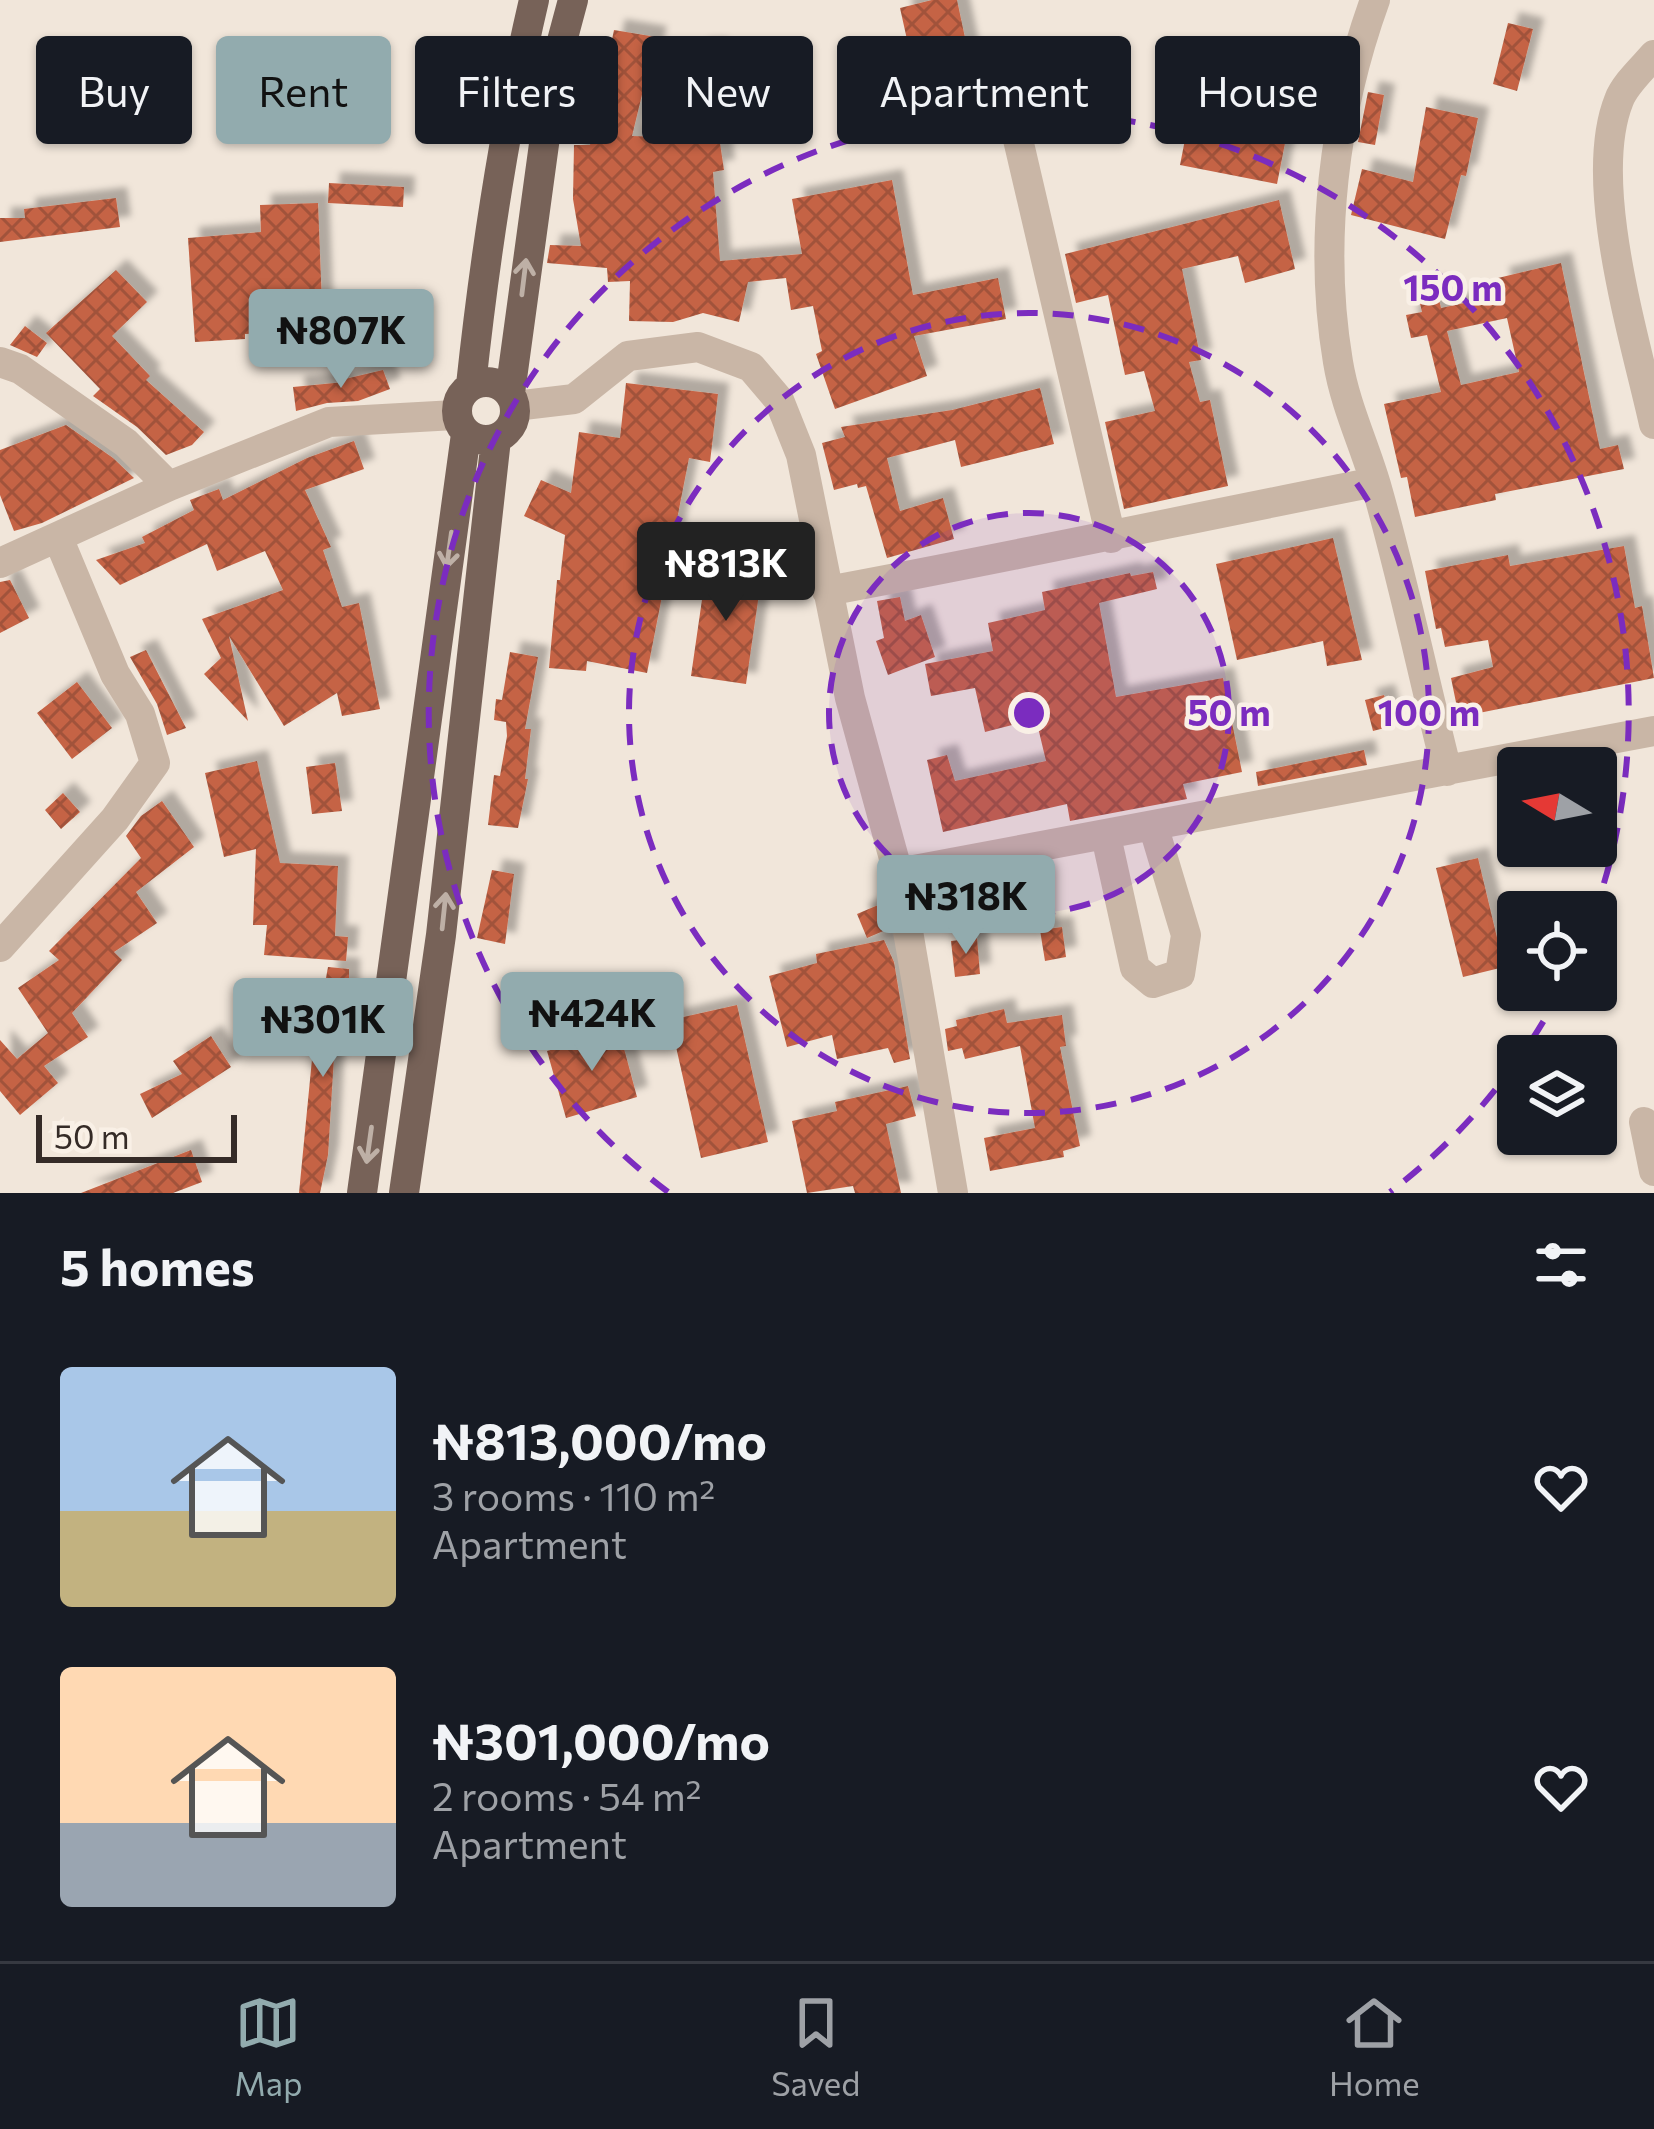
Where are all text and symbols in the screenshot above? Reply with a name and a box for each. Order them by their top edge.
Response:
chip: Buy [36,36,192,144]
chip: Rent [216,36,391,144]
chip: Filters [415,36,618,144]
chip: New [642,36,813,144]
chip: Apartment [837,36,1131,144]
chip: House [1155,36,1360,144]
one-way arrow [514,258,536,297]
text: 150 m [1403,264,1503,308]
pin: ₦807K [257,289,425,391]
text: ₦807K [276,304,406,352]
pin: ₦813K [642,522,810,624]
one-way arrow [437,530,460,569]
text: ₦813K [664,537,788,585]
text: 50 m [1187,689,1271,733]
text: 100 m [1378,689,1480,733]
centre of rings [1008,692,1050,734]
north arrow [1497,747,1617,867]
map controls [1497,747,1617,1155]
pin: ₦318K [882,855,1050,957]
text: ₦318K [904,870,1028,918]
button: locate [1497,891,1617,1011]
one-way arrow [433,892,456,931]
pin: ₦424K [508,972,676,1074]
pin: ₦301K [239,978,407,1080]
text: ₦424K [528,987,656,1035]
text: ₦301K [260,993,386,1041]
button: layers [1497,1035,1617,1155]
scale bar [36,1109,237,1162]
text: 50 m [54,1115,130,1156]
one-way arrow [357,1124,380,1163]
icon: filters [1528,1232,1594,1298]
text: 5 homes [60,1234,255,1297]
text: ₦813,000/mo [432,1408,767,1471]
icon: home [156,1415,300,1559]
icon: heart [1528,1454,1594,1520]
text: 3 rooms · 110 m² [432,1471,715,1519]
text: Apartment [432,1519,627,1567]
text: ₦301,000/mo [432,1708,770,1771]
icon: home [156,1715,300,1859]
icon: heart [1528,1754,1594,1820]
text: 2 rooms · 54 m² [432,1771,702,1819]
text: Apartment [432,1819,627,1867]
tab: Map [234,1990,302,2103]
tab: Saved [771,1990,860,2103]
tab: Home [1329,1990,1420,2103]

